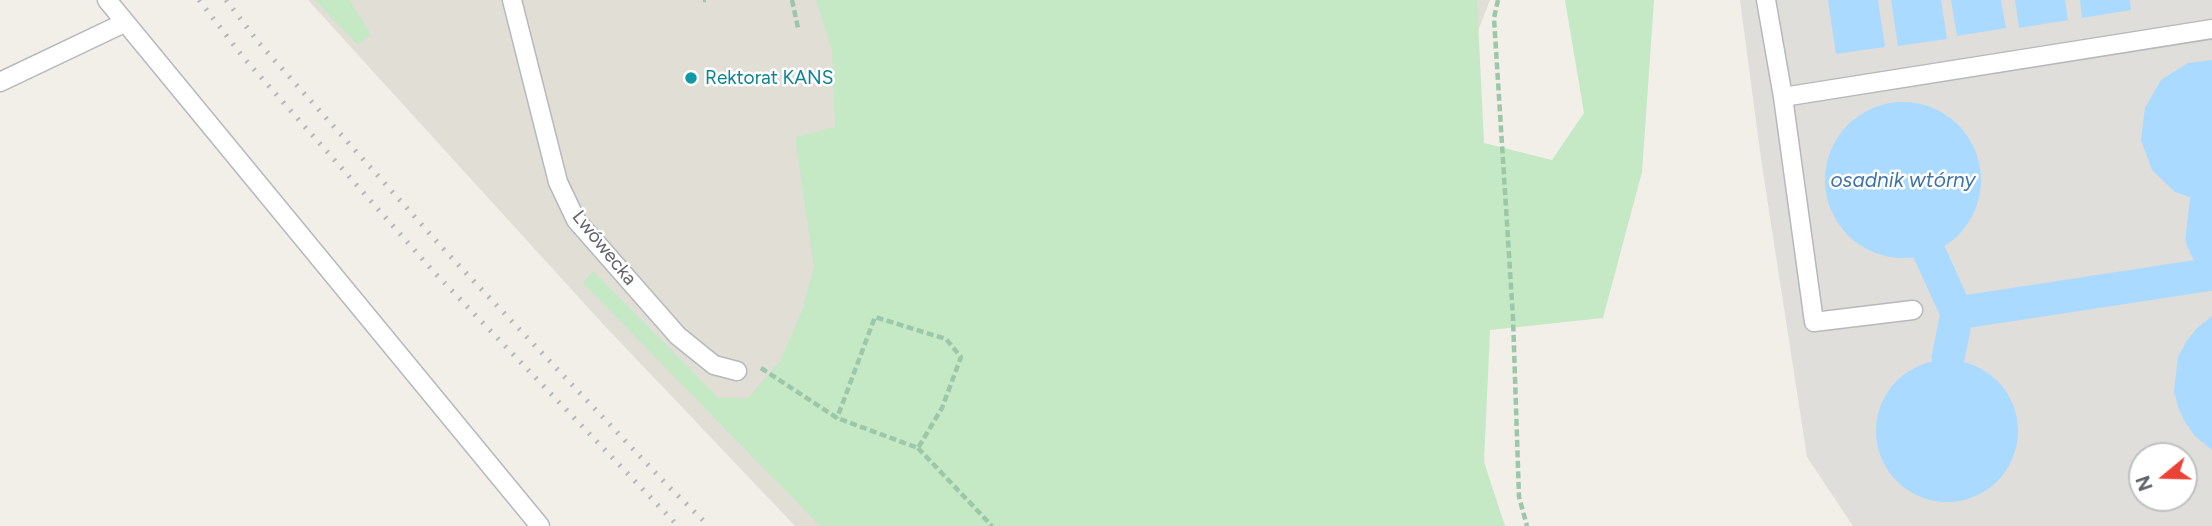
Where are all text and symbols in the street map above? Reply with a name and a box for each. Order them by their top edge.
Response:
place label: Rektorat KANS [705,67,833,89]
marker: Rektorat KANS [683,70,699,86]
water label: osadnik wtórny [1830,168,1976,194]
street label: Lwówecka [567,206,641,290]
north arrow [2128,442,2198,512]
text: N [2131,473,2158,494]

